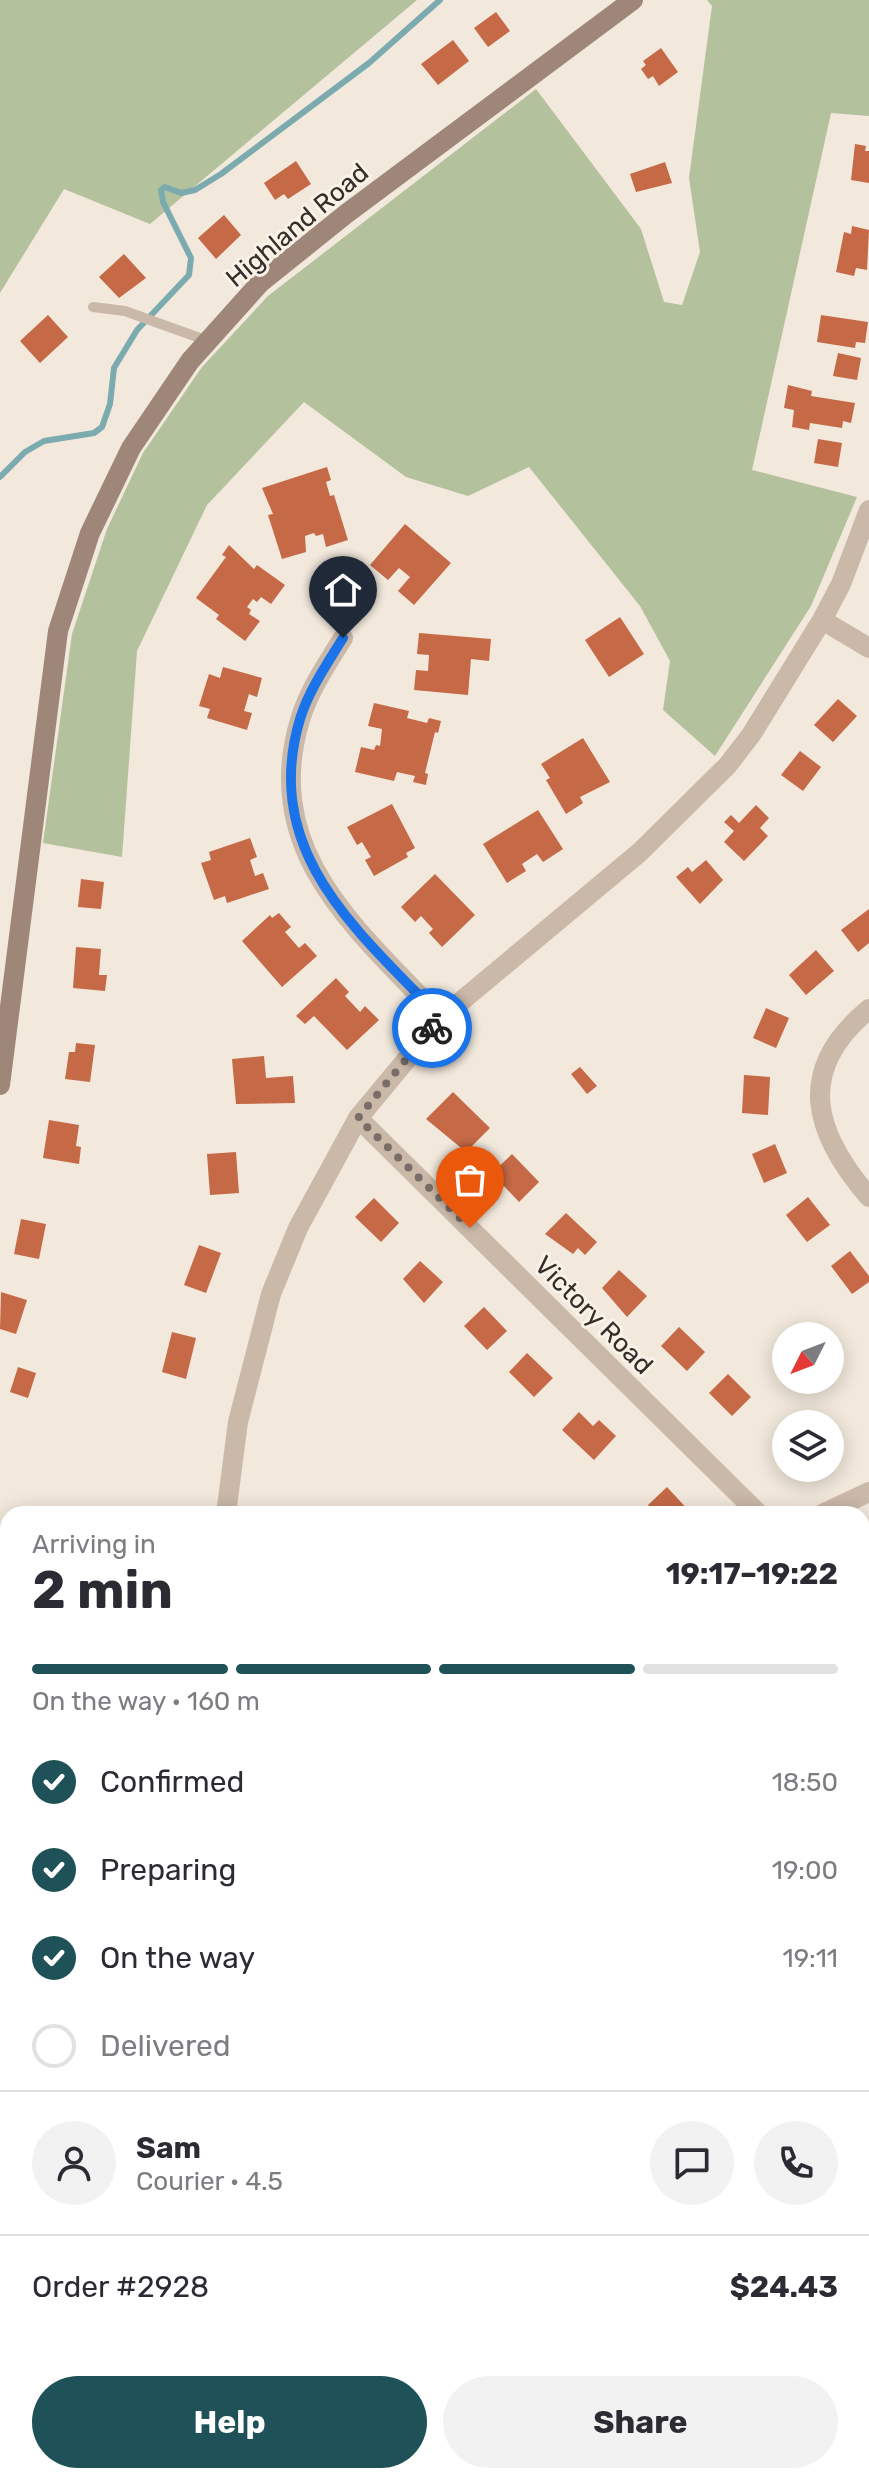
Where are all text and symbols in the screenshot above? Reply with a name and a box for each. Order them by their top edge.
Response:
street label: Highland Road [220,157,375,294]
pin [309,556,377,638]
icon: home [321,568,365,612]
courier [392,988,472,1068]
icon: bike [410,1006,454,1050]
pin [436,1146,504,1228]
icon: bag [448,1158,492,1202]
street label: Victory Road [528,1250,659,1381]
north arrow [772,1322,844,1394]
map controls [772,1322,844,1482]
button: layers [772,1410,844,1482]
text: Arriving in [32,1529,156,1560]
text: 19:17–19:22 [666,1556,838,1592]
text: 2 min [32,1559,173,1621]
text: On the way · 160 m [32,1686,260,1717]
icon: check [32,1760,76,1804]
text: Confirmed [100,1764,244,1800]
text: 18:50 [772,1767,838,1798]
icon: check [32,1848,76,1892]
text: Preparing [100,1852,236,1888]
text: 19:00 [772,1855,838,1886]
icon: check [32,1936,76,1980]
text: On the way [100,1940,255,1976]
text: 19:11 [783,1943,838,1974]
text: Delivered [100,2028,231,2064]
button: person [32,2121,116,2205]
button: chat [650,2121,734,2205]
button: phone [754,2121,838,2205]
text: Sam [136,2130,201,2166]
text: Courier · 4.5 [136,2166,283,2197]
text: Order #2928 [32,2269,209,2305]
text: $24.43 [730,2269,838,2305]
button: Help [32,2376,427,2468]
button: Share [443,2376,838,2468]

